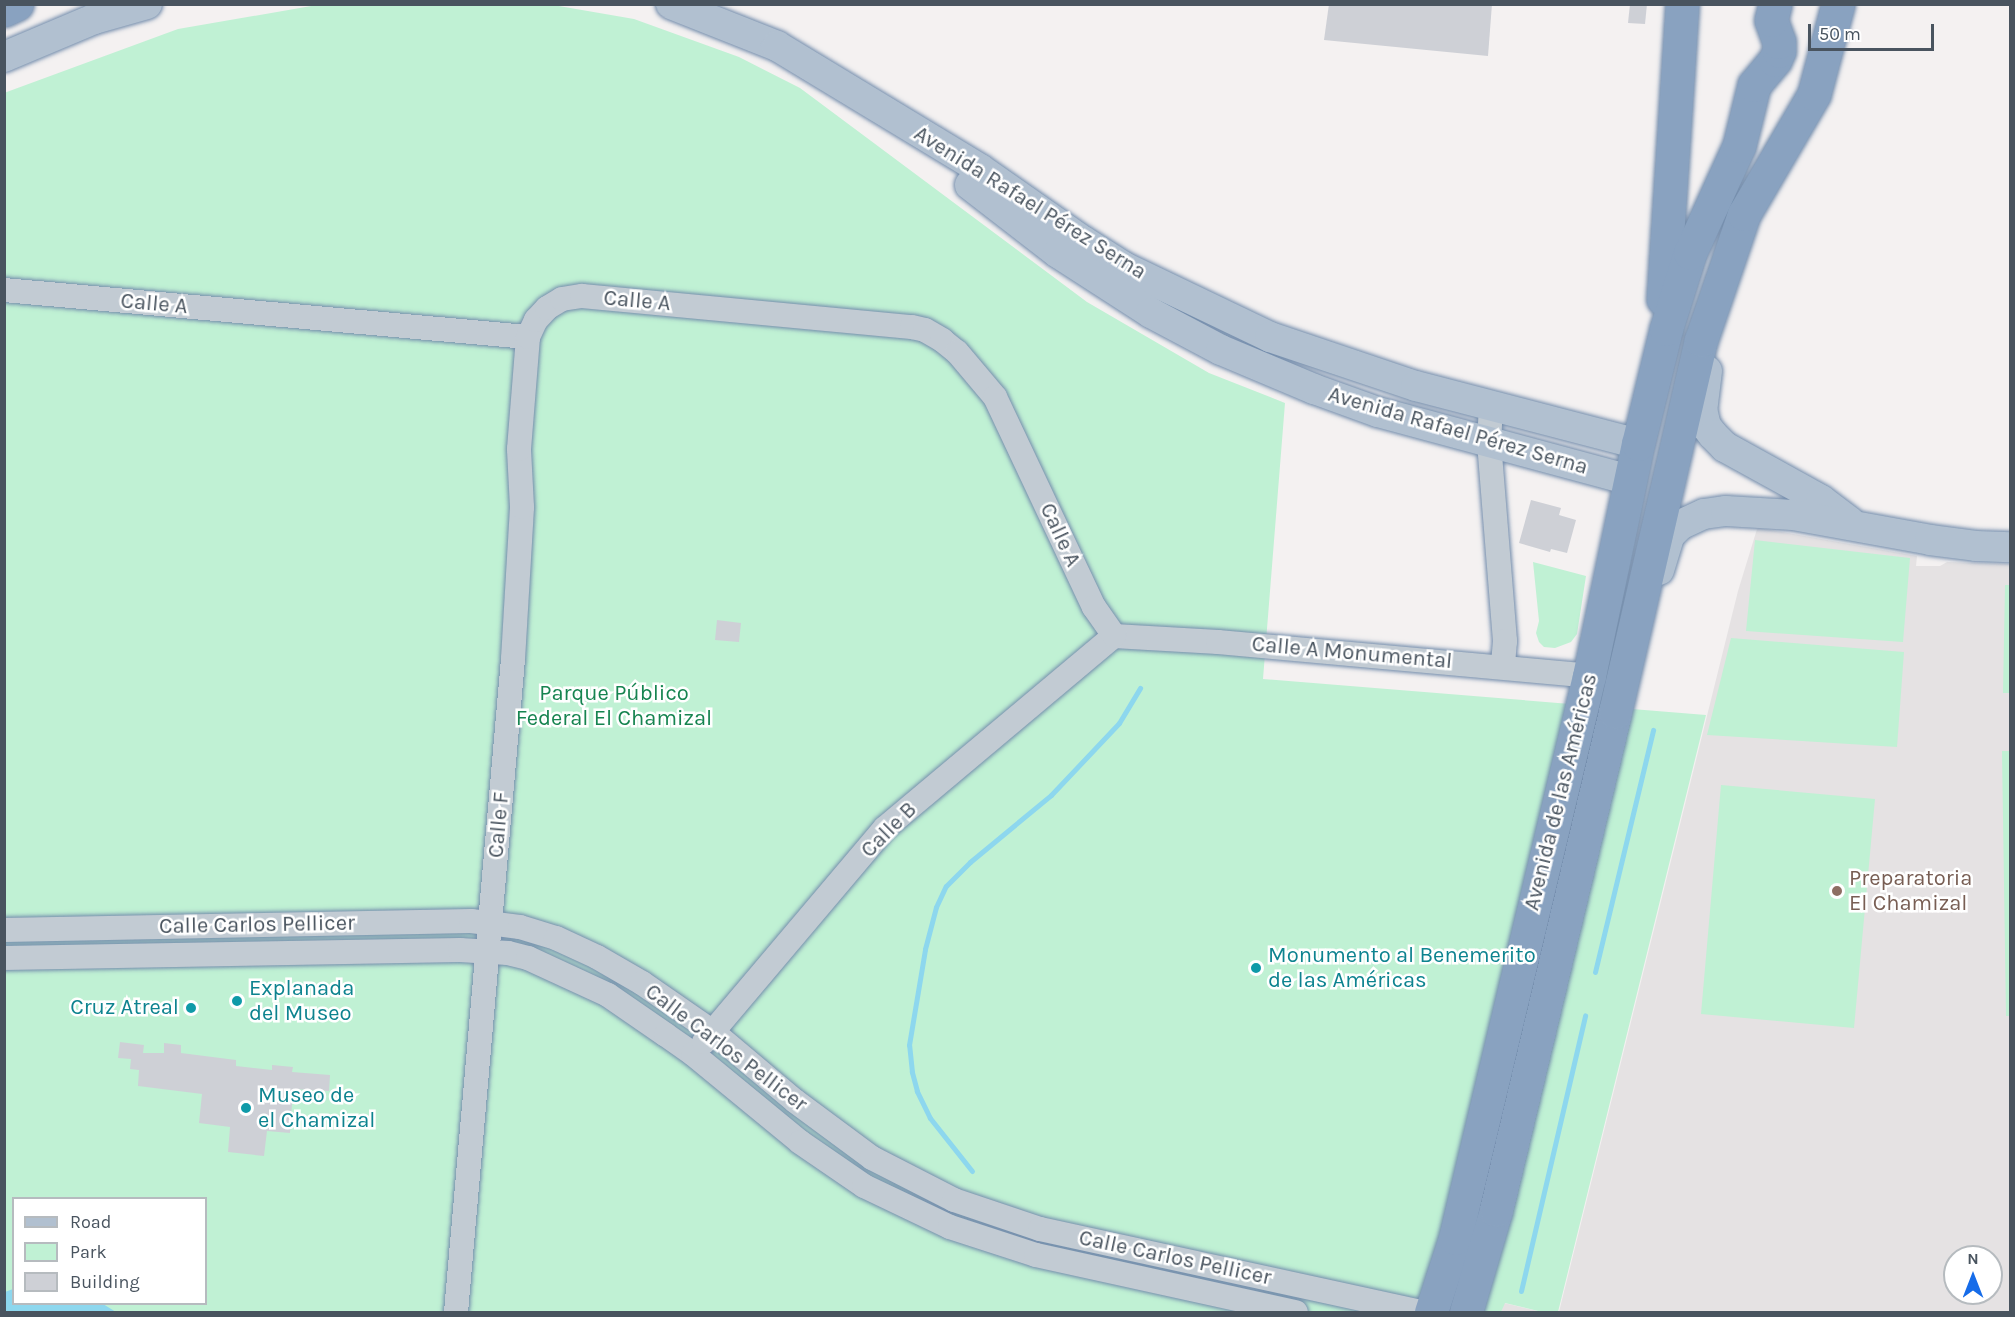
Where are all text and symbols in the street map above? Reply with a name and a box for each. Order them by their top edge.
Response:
scale bar [1811,12,1937,50]
text: 50 m [1819,23,1861,45]
street label: Avenida Rafael Pérez Serna [909,121,1151,285]
street label: Calle A [602,285,672,317]
street label: Calle A [119,288,189,320]
street label: Avenida Rafael Pérez Serna [1325,381,1591,481]
street label: Calle A [1034,499,1086,571]
street label: Calle A Monumental [1251,631,1453,675]
street label: Avenida de las Américas [1519,671,1603,913]
park label: Parque Público Federal El Chamizal [516,680,712,732]
street label: Calle F [483,791,515,859]
street label: Calle B [856,797,922,863]
place label: Preparatoria El Chamizal [1849,865,1972,916]
marker: Preparatoria El Chamizal [1830,884,1844,898]
street label: Calle Carlos Pellicer [159,910,355,940]
place label: Monumento al Benemerito de las Américas [1268,942,1536,993]
marker: Monumento al Benemerito de las Américas [1249,961,1263,975]
place label: Explanada del Museo [249,975,354,1026]
street label: Calle Carlos Pellicer [640,979,812,1117]
marker: Explanada del Museo [230,994,244,1008]
place label: Cruz Atreal [70,995,179,1021]
marker: Cruz Atreal [184,1001,198,1015]
place label: Museo de el Chamizal [258,1082,375,1134]
marker: Museo de el Chamizal [239,1101,253,1115]
legend [12,1197,207,1305]
text: Road [70,1211,111,1233]
street label: Calle Carlos Pellicer [1076,1225,1274,1291]
text: Park [70,1241,107,1263]
north arrow [1943,1245,2003,1305]
text: N [1967,1249,1979,1268]
text: Building [70,1271,140,1293]

